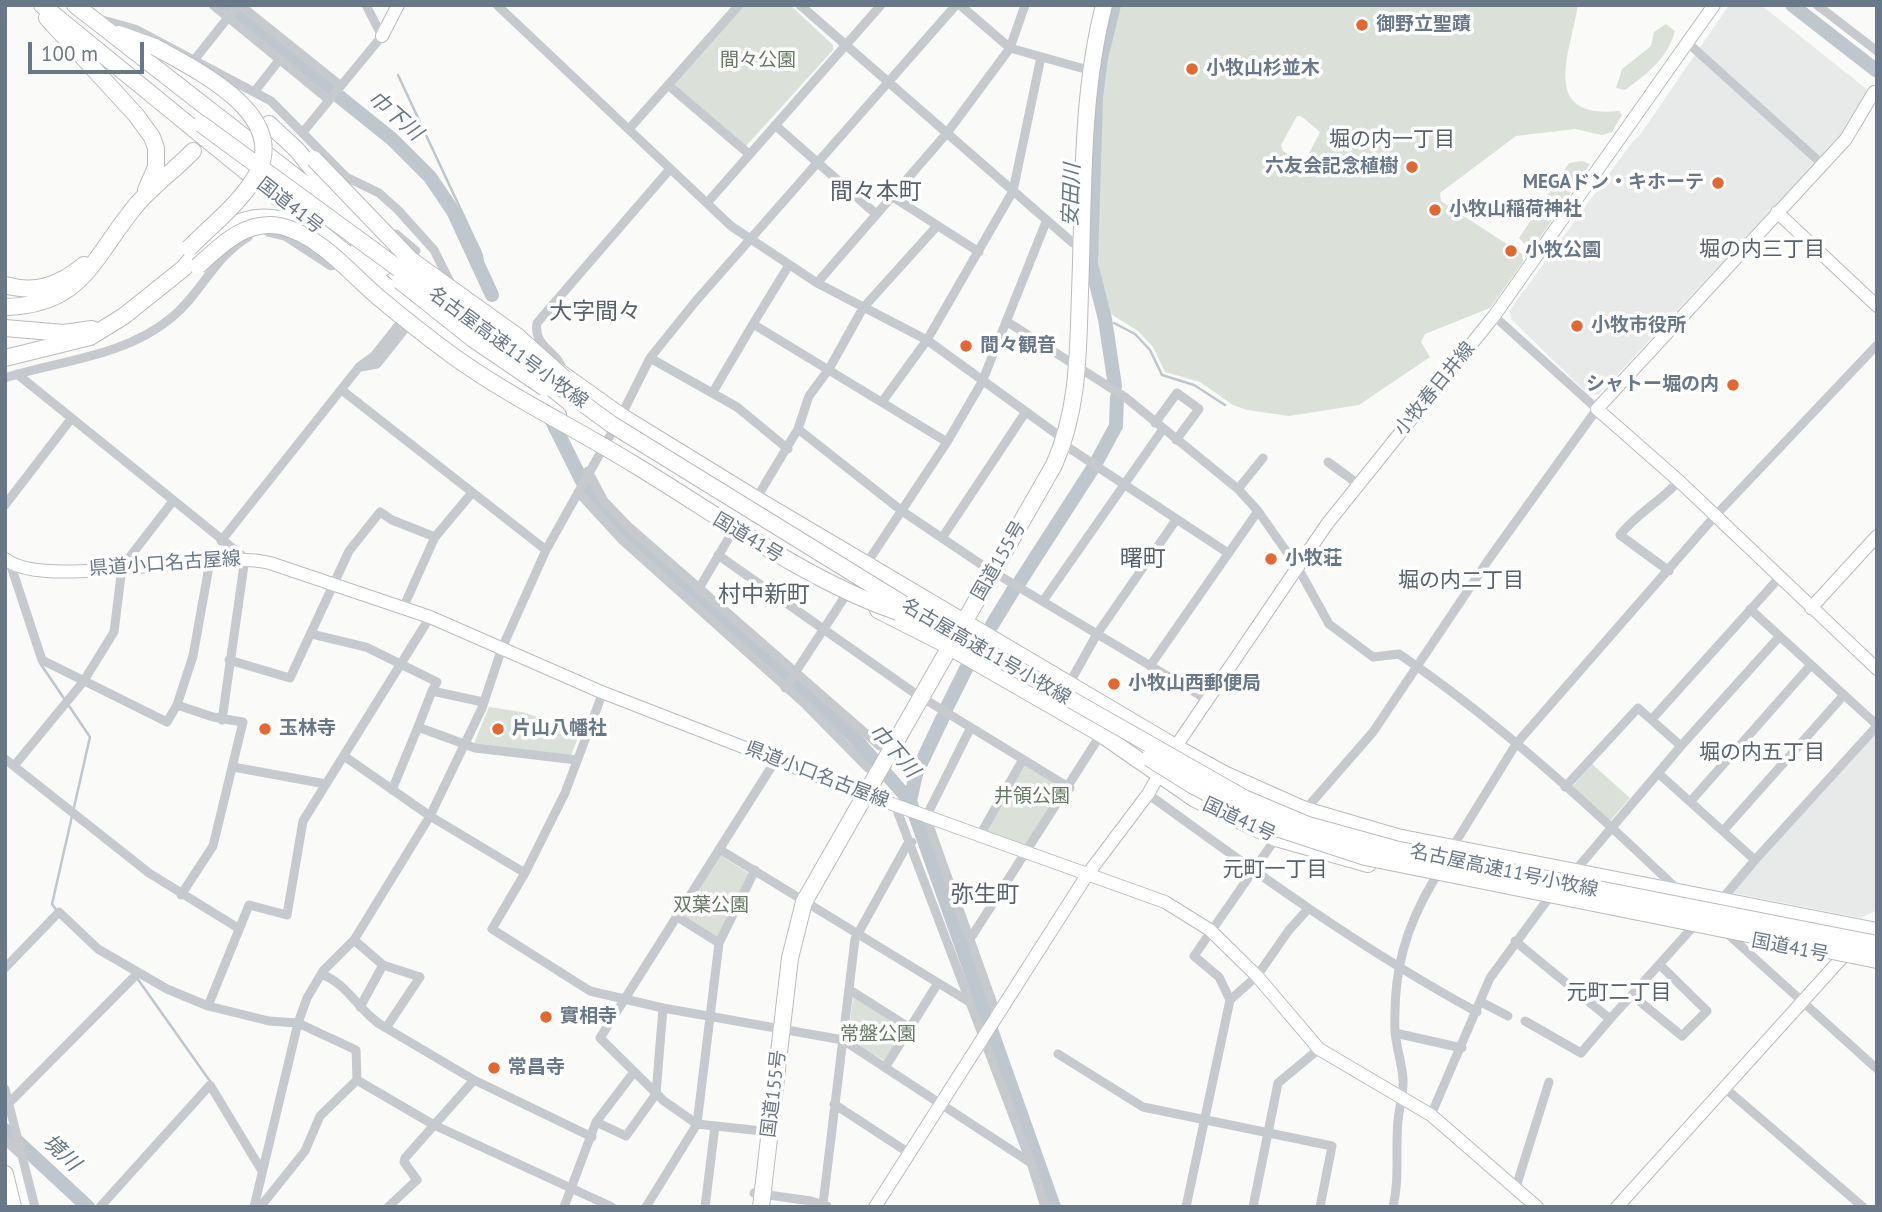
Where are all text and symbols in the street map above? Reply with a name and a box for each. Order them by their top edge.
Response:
place label: 御野立聖蹟 [1376,14,1471,36]
marker: 御野立聖蹟 [1354,17,1370,33]
scale bar [32,28,147,72]
text: 100 m [41,40,98,67]
park label: 間々公園 [720,50,796,72]
place label: 小牧山杉並木 [1206,58,1320,80]
marker: 小牧山杉並木 [1184,61,1200,77]
water label: 巾下川 [363,86,427,146]
district label: 堀の内一丁目 [1329,127,1455,153]
place label: 六友会記念植樹 [1265,156,1398,178]
marker: 六友会記念植樹 [1404,159,1420,175]
water label: 安田川 [1058,163,1086,227]
place label: MEGAドン・キホーテ [1523,172,1704,194]
street label: 国道41号 [252,173,328,239]
marker: MEGAドン・キホーテ [1710,175,1726,191]
district label: 間々本町 [830,178,922,206]
place label: 小牧山稲荷神社 [1449,199,1582,221]
marker: 小牧山稲荷神社 [1427,202,1443,218]
district label: 堀の内三丁目 [1699,237,1825,263]
place label: 小牧公園 [1525,240,1601,262]
marker: 小牧公園 [1503,243,1519,259]
street label: 名古屋高速11号小牧線 [424,282,592,414]
district label: 大字間々 [549,298,641,326]
place label: 小牧市役所 [1591,315,1686,337]
marker: 小牧市役所 [1569,318,1585,334]
place label: 間々観音 [980,335,1056,357]
marker: 間々観音 [958,338,974,354]
street label: 小牧春日井線 [1390,338,1480,440]
place label: シャトー堀の内 [1586,374,1719,396]
marker: シャトー堀の内 [1725,377,1741,393]
street label: 国道41号 [709,508,787,568]
street label: 国道155号 [967,517,1031,605]
district label: 曙町 [1120,545,1166,573]
street label: 県道小口名古屋線 [88,547,242,581]
place label: 小牧荘 [1285,548,1342,570]
marker: 小牧荘 [1263,551,1279,567]
district label: 堀の内二丁目 [1398,568,1524,594]
district label: 村中新町 [718,581,810,609]
street label: 名古屋高速11号小牧線 [897,594,1075,710]
place label: 小牧山西郵便局 [1128,673,1261,695]
marker: 小牧山西郵便局 [1106,676,1122,692]
place label: 玉林寺 [279,718,336,740]
place label: 片山八幡社 [512,718,607,740]
water label: 巾下川 [864,719,924,783]
marker: 玉林寺 [257,721,273,737]
marker: 片山八幡社 [490,721,506,737]
street label: 県道小口名古屋線 [742,737,892,813]
district label: 堀の内五丁目 [1699,740,1825,766]
park label: 井領公園 [994,786,1070,808]
street label: 国道41号 [1199,793,1279,847]
street label: 名古屋高速11号小牧線 [1408,840,1600,902]
district label: 元町一丁目 [1223,857,1327,883]
district label: 弥生町 [951,881,1019,909]
park label: 双葉公園 [673,895,749,917]
street label: 国道41号 [1750,929,1830,967]
district label: 元町二丁目 [1567,980,1671,1006]
place label: 實相寺 [560,1006,617,1028]
marker: 實相寺 [538,1009,554,1025]
park label: 常盤公園 [840,1024,916,1046]
street label: 国道155号 [757,1049,791,1139]
place label: 常昌寺 [508,1057,565,1079]
marker: 常昌寺 [486,1060,502,1076]
water label: 境川 [37,1129,85,1177]

